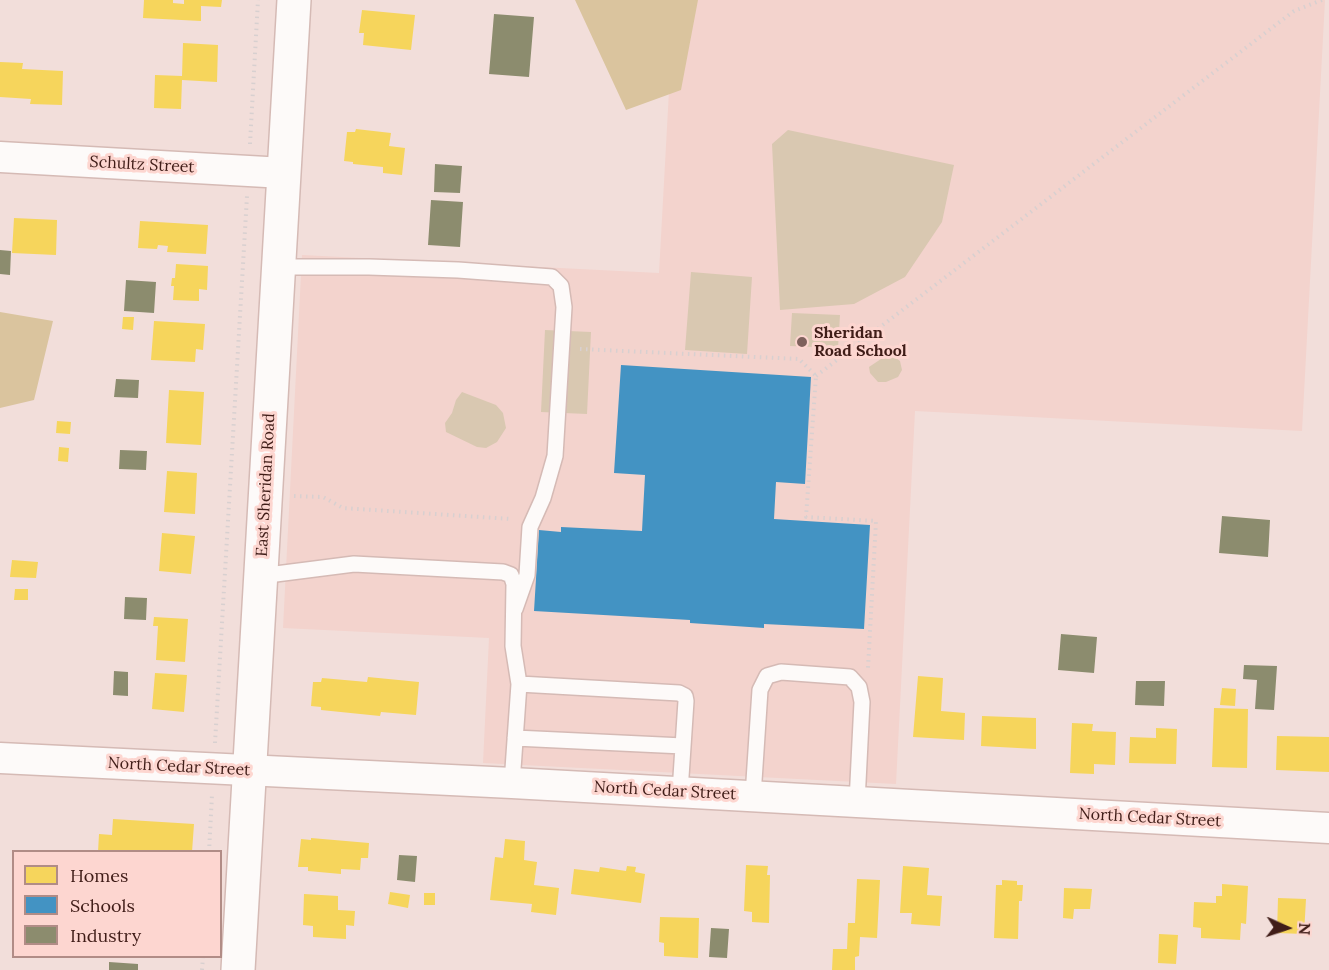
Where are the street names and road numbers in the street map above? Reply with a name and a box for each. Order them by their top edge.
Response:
street label: Schultz Street [89,153,195,177]
street label: East Sheridan Road [253,413,279,557]
street label: North Cedar Street [107,754,251,780]
street label: North Cedar Street [593,778,737,804]
street label: North Cedar Street [1078,805,1222,831]

